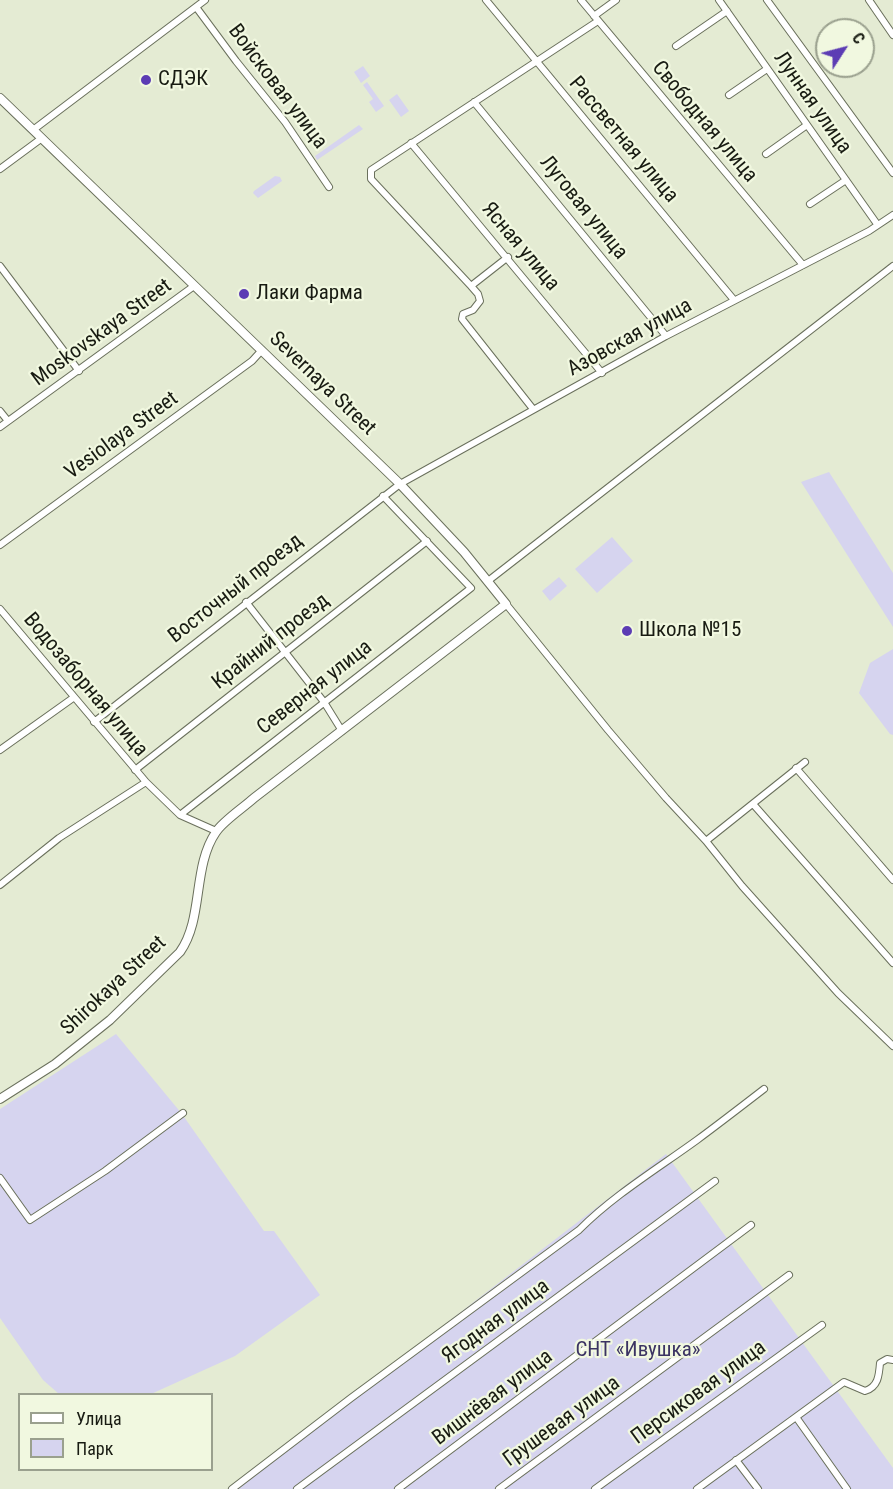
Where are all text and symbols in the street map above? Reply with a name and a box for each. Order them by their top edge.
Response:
north arrow [815,18,875,78]
street label: Войсковая улица [222,20,332,154]
text: С [848,29,869,48]
street label: Лунная улица [768,47,856,159]
street label: Свободная улица [646,56,762,188]
place label: СДЭК [158,67,208,93]
street label: Рассветная улица [563,72,683,208]
marker: СДЭК [139,73,153,87]
street label: Луговая улица [533,151,633,265]
street label: Ясная улица [476,198,564,296]
street label: Moskovskaya Street [27,274,177,392]
place label: Лаки Фарма [256,281,363,307]
marker: Лаки Фарма [237,287,251,301]
street label: Азовская улица [563,293,697,383]
street label: Severnaya Street [263,327,381,441]
street label: Vesiolaya Street [61,387,183,485]
street label: Восточный проезд [164,529,308,649]
street label: Крайний проезд [207,588,335,696]
street label: Водозаборная улица [17,608,153,762]
place label: Школа №15 [639,618,741,644]
marker: Школа №15 [620,624,634,638]
street label: Северная улица [252,635,378,741]
street label: Shirokaya Street [56,931,172,1041]
street label: Ягодная улица [437,1274,555,1370]
street label: Персиковая улица [627,1336,771,1450]
park label: СНТ «Ивушка» [575,1338,701,1364]
street label: Вишнёвая улица [428,1345,558,1451]
street label: Грушевая улица [499,1371,625,1473]
legend [18,1393,213,1471]
text: Улица [76,1408,122,1429]
text: Парк [76,1438,113,1459]

